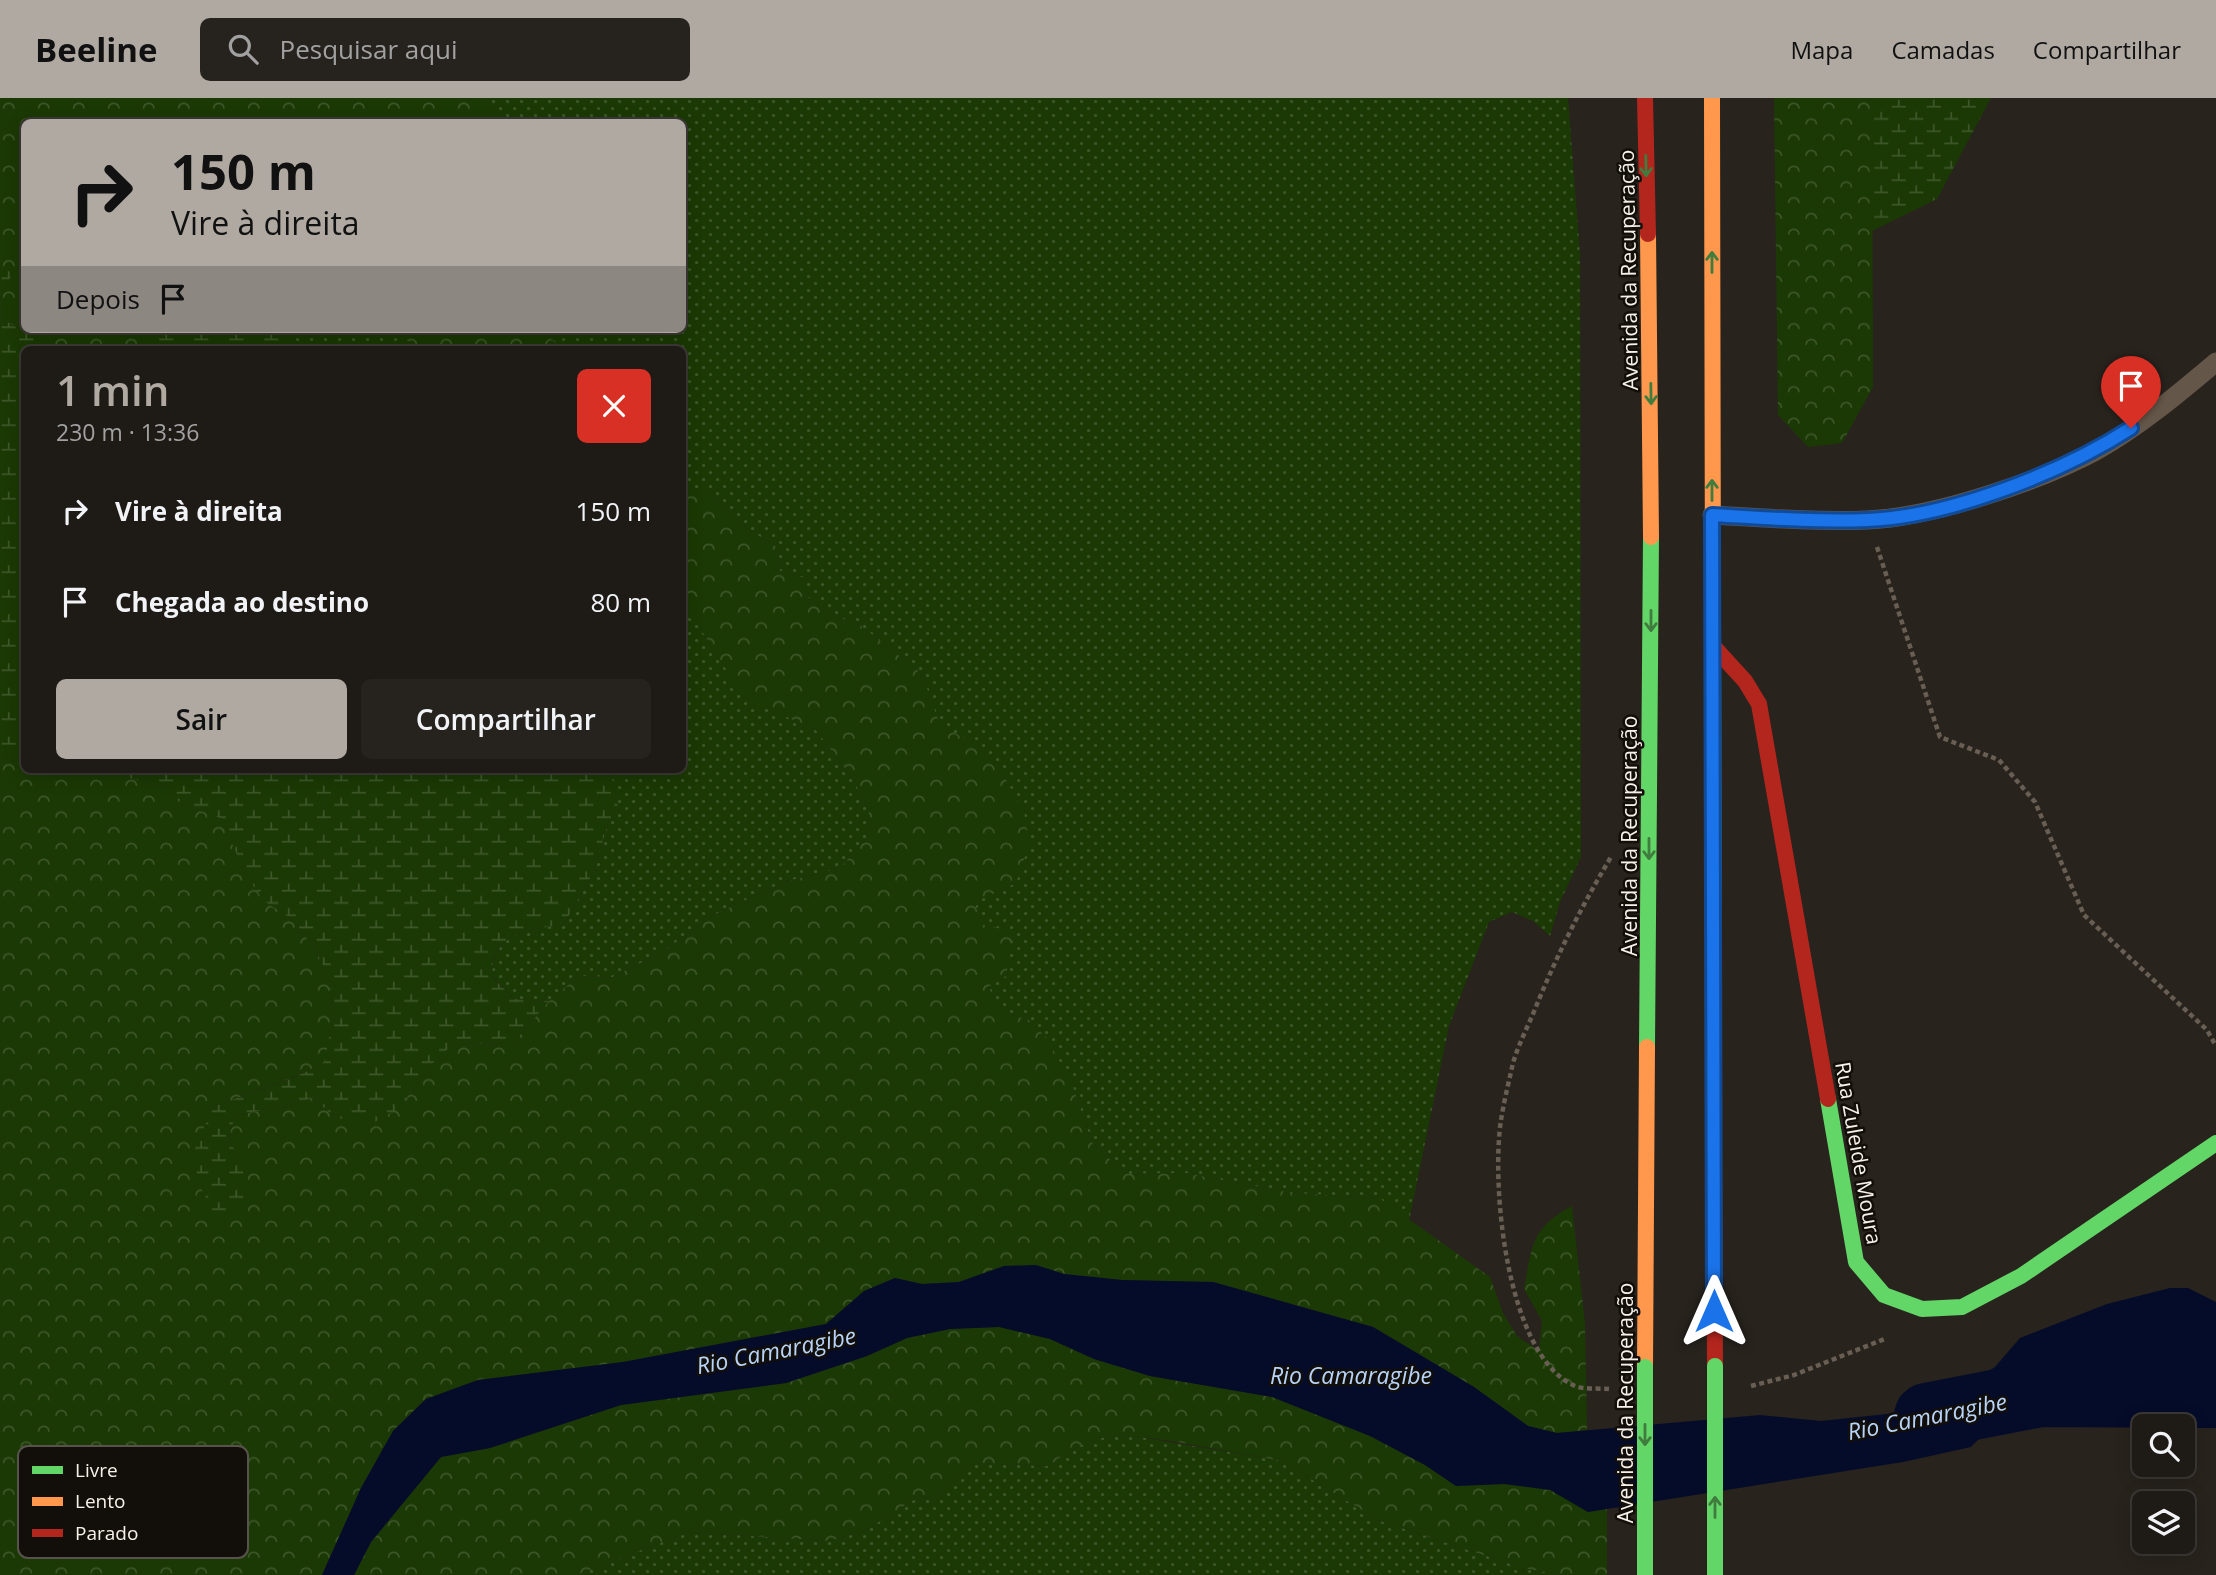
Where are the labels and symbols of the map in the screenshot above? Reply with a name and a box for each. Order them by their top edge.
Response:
street label: Avenida da Recuperação [1612,149,1644,391]
one-way arrow [1640,154,1653,177]
one-way arrow [1705,251,1719,274]
pin [2101,356,2161,428]
one-way arrow [1644,382,1658,405]
one-way arrow [1705,478,1719,501]
one-way arrow [1644,609,1658,632]
street label: Avenida da Recuperação [1615,716,1643,956]
one-way arrow [1643,837,1656,860]
street label: Rua Zuleide Moura [1829,1059,1889,1247]
position arrow [1677,1274,1751,1348]
street label: Avenida da Recuperação [1611,1283,1639,1523]
water label: Rio Camaragibe [693,1319,859,1381]
water label: Rio Camaragibe [1270,1359,1432,1391]
water label: Rio Camaragibe [1844,1385,2010,1447]
one-way arrow [1638,1423,1652,1446]
legend [18,1446,248,1558]
text: Livre [75,1457,118,1483]
text: Lento [75,1488,125,1514]
one-way arrow [1708,1496,1722,1519]
text: Parado [75,1520,138,1546]

